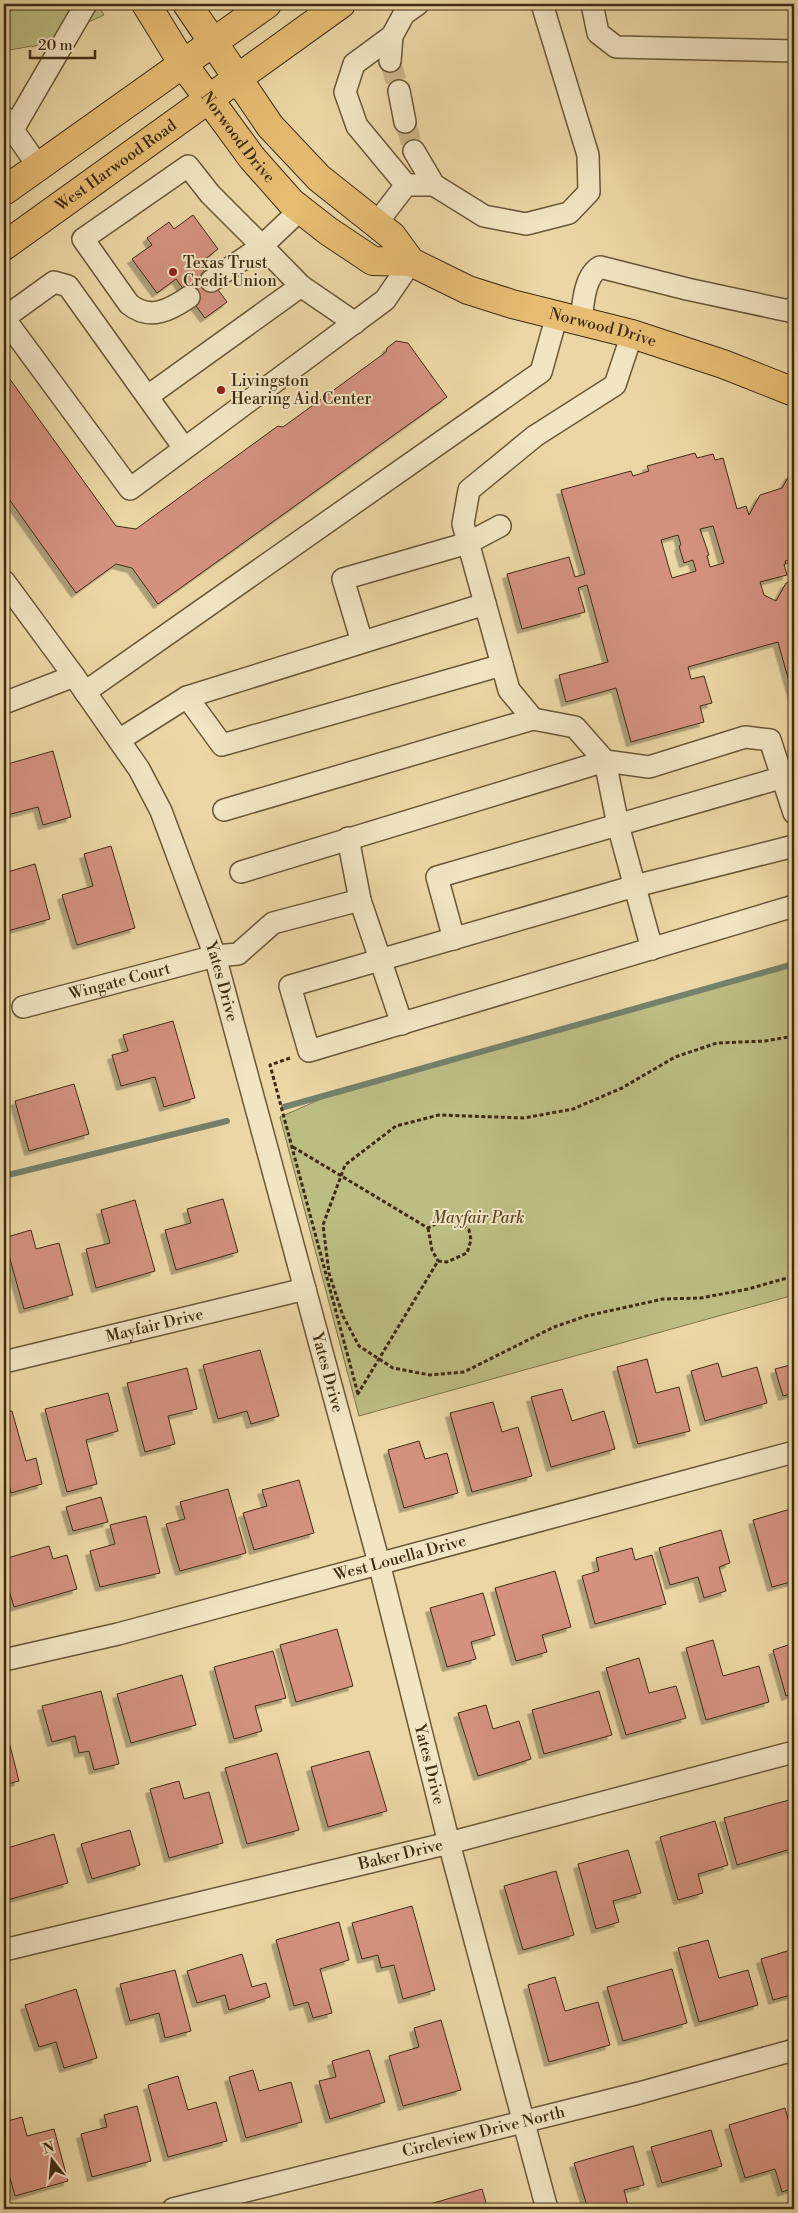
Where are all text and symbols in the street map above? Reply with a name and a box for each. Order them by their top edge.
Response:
scale bar [30,28,95,60]
text: 20 m [38,36,73,55]
street label: Norwood Drive [196,87,279,187]
street label: West Harwood Road [51,115,181,216]
place label: Texas Trust Credit Union [183,253,277,291]
marker: Texas Trust Credit Union [167,266,179,278]
street label: Norwood Drive [547,304,659,351]
place label: Livingston Hearing Aid Center [231,371,371,409]
marker: Livingston Hearing Aid Center [215,384,227,396]
street label: Yates Drive [200,938,242,1024]
street label: Wingate Court [66,958,173,1005]
park label: Mayfair Park [432,1208,524,1228]
street label: Mayfair Drive [104,1304,206,1347]
street label: Yates Drive [307,1329,348,1415]
street label: West Louella Drive [331,1531,468,1586]
street label: Yates Drive [409,1721,449,1807]
street label: Baker Drive [355,1835,445,1875]
street label: Circleview Drive North [400,2102,567,2162]
north arrow [28,2136,78,2186]
text: N [41,2138,56,2159]

